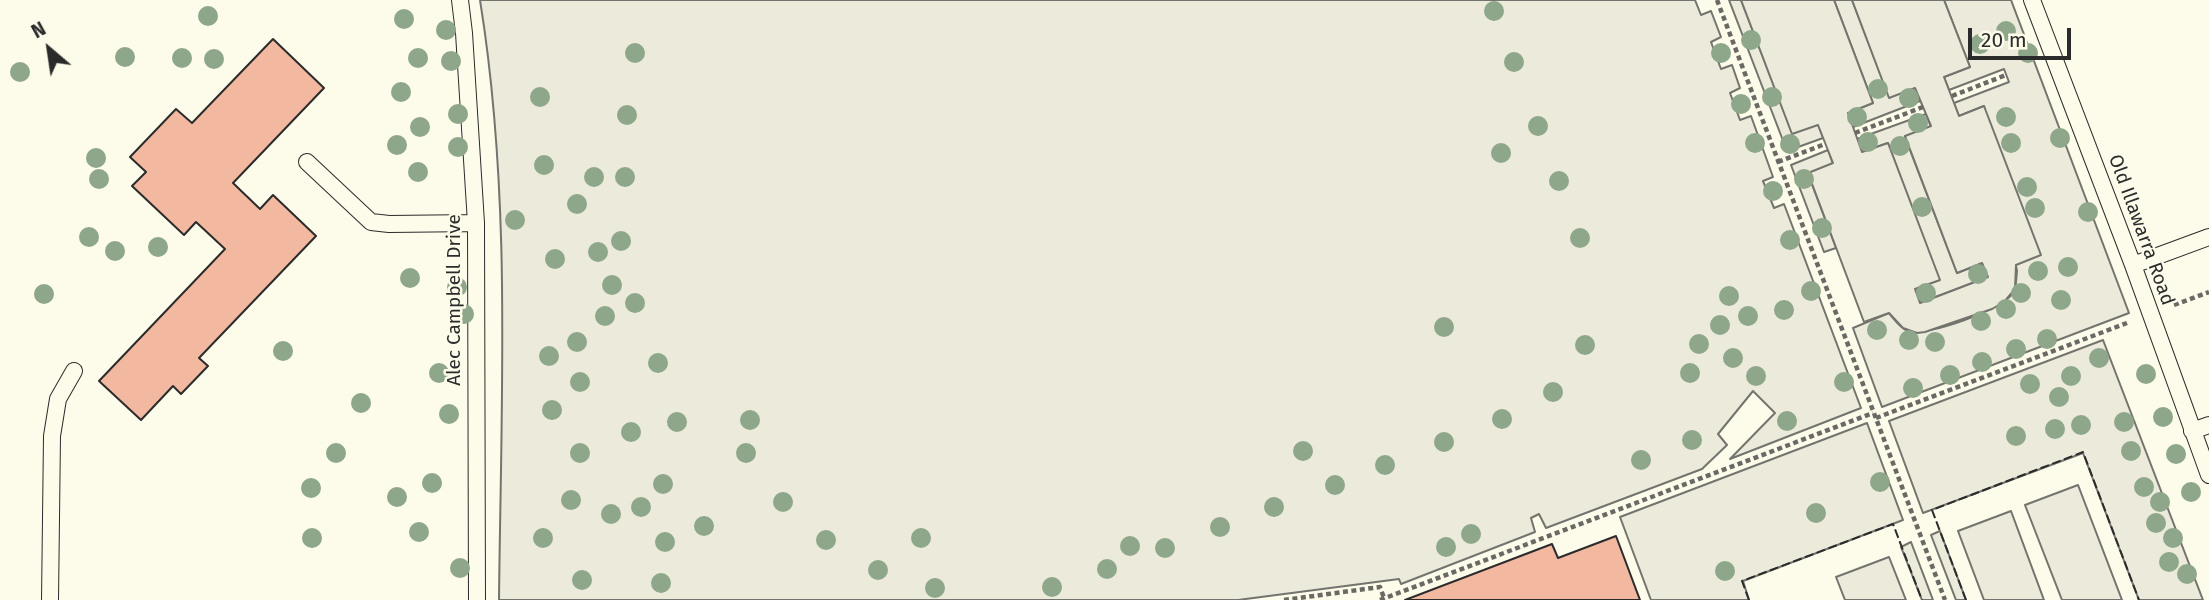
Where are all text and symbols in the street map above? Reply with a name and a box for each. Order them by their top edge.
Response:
north arrow [14,14,84,84]
scale bar [1971,14,2074,58]
text: N [27,17,50,43]
text: 20 m [1981,27,2027,53]
street label: Old Illawarra Road [2103,151,2179,309]
street label: Alec Campbell Drive [444,214,466,386]

